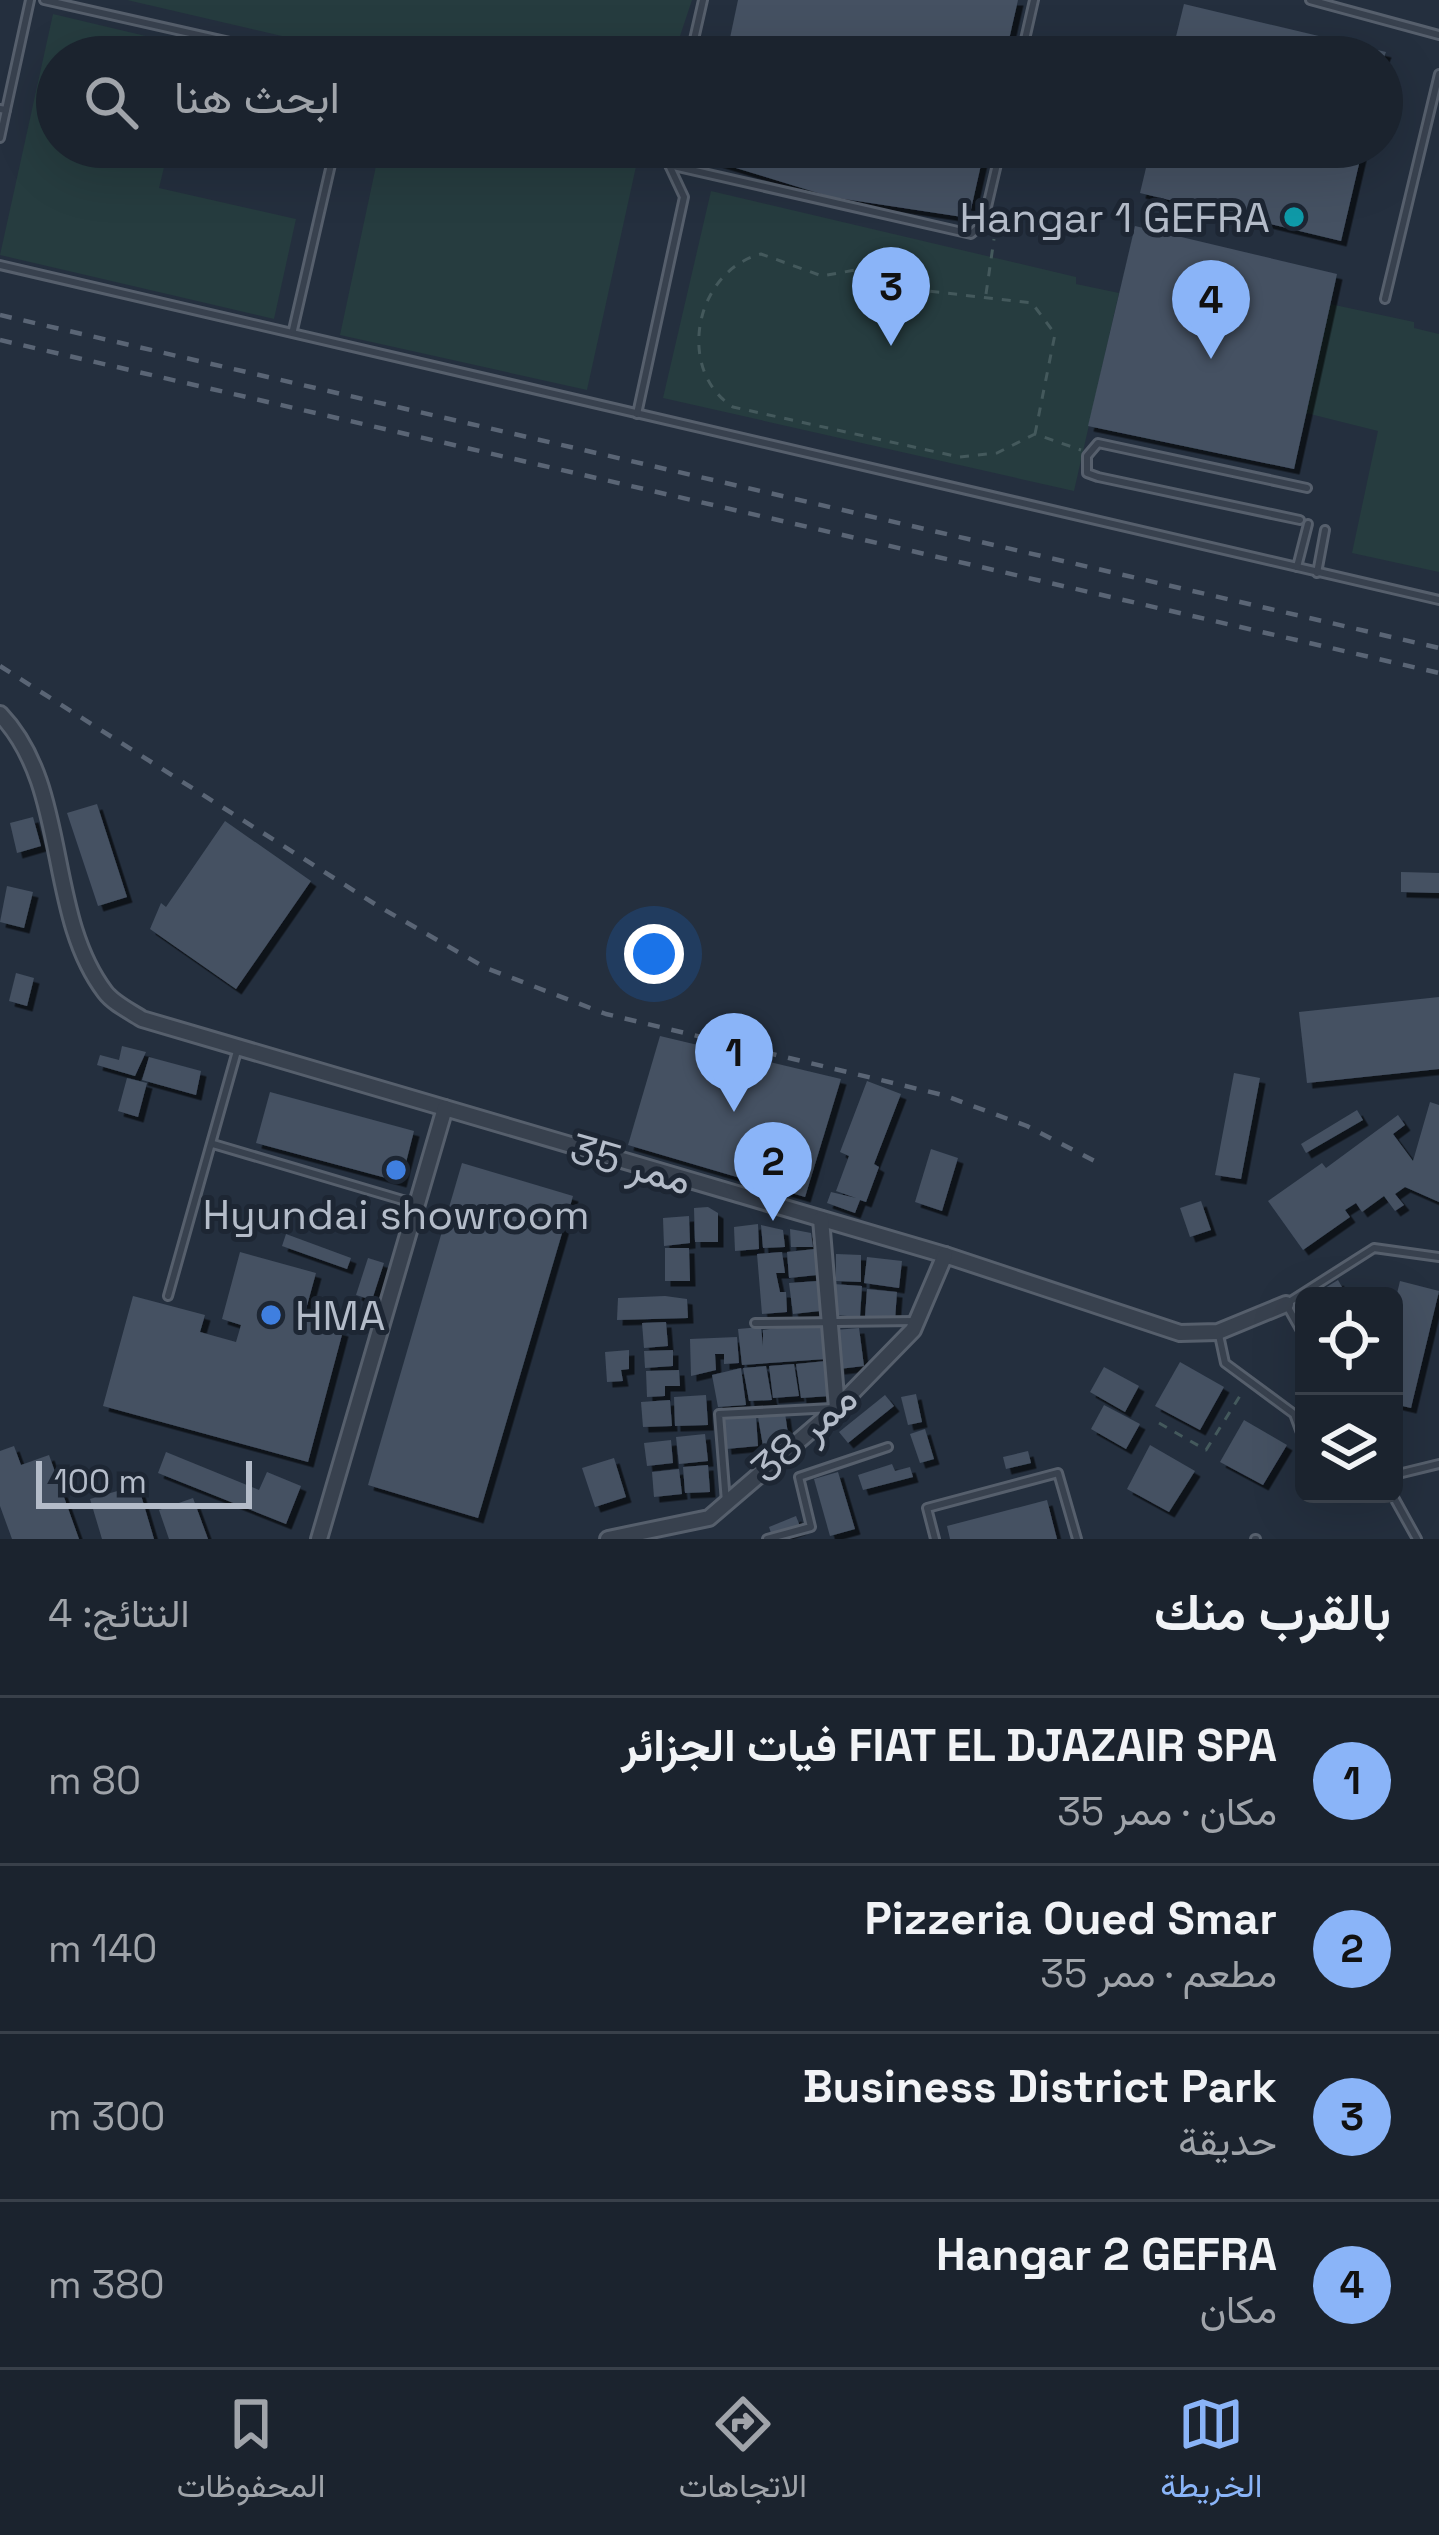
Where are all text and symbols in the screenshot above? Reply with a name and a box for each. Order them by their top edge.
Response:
search box [36,36,1403,168]
icon: search [78,69,144,135]
text: ابحث هنا [174,69,340,126]
place label: Hangar 1 GEFRA [959,191,1270,244]
marker: Hangar 1 GEFRA [1281,204,1307,230]
pin: 3 [852,247,930,346]
pin: 4 [1172,260,1250,359]
your location [624,924,684,984]
pin: 1 [695,1013,773,1112]
street label: ممر 35 [564,1121,698,1207]
pin: 2 [734,1122,812,1221]
marker: Hyundai showroom [383,1157,409,1183]
place label: Hyundai showroom [202,1188,590,1241]
map controls [1295,1287,1403,1503]
button: locate [1295,1287,1403,1395]
place label: HMA [295,1289,385,1342]
marker: HMA [258,1302,284,1328]
street label: ممر 38 [740,1371,868,1495]
button: layers [1295,1395,1403,1503]
scale bar [36,1455,252,1508]
text: 100 m [54,1461,147,1503]
text: بالقرب منك [1154,1580,1391,1645]
text: النتائج: 4 [48,1589,190,1638]
text: FIAT EL DJAZAIR SPA فيات الجزائر [621,1717,1277,1774]
text: 80 m [48,1756,141,1805]
text: 1 [1343,1756,1361,1805]
text: مكان · ممر 35 [1057,1787,1277,1836]
text: Pizzeria Oued Smar [865,1890,1277,1947]
text: 140 m [48,1924,157,1973]
text: 2 [1340,1924,1364,1973]
text: مطعم · ممر 35 [1040,1949,1277,1998]
text: Business District Park [803,2058,1277,2115]
text: 300 m [48,2092,165,2141]
text: 3 [1340,2092,1364,2141]
text: حديقة [1178,2117,1277,2166]
text: Hangar 2 GEFRA [936,2226,1277,2283]
text: 380 m [48,2260,164,2309]
text: 4 [1340,2260,1364,2309]
text: مكان [1200,2285,1277,2334]
tab: المحفوظات [177,2391,325,2515]
tab: الاتجاهات [679,2391,807,2515]
tab: الخريطة [1160,2391,1262,2515]

